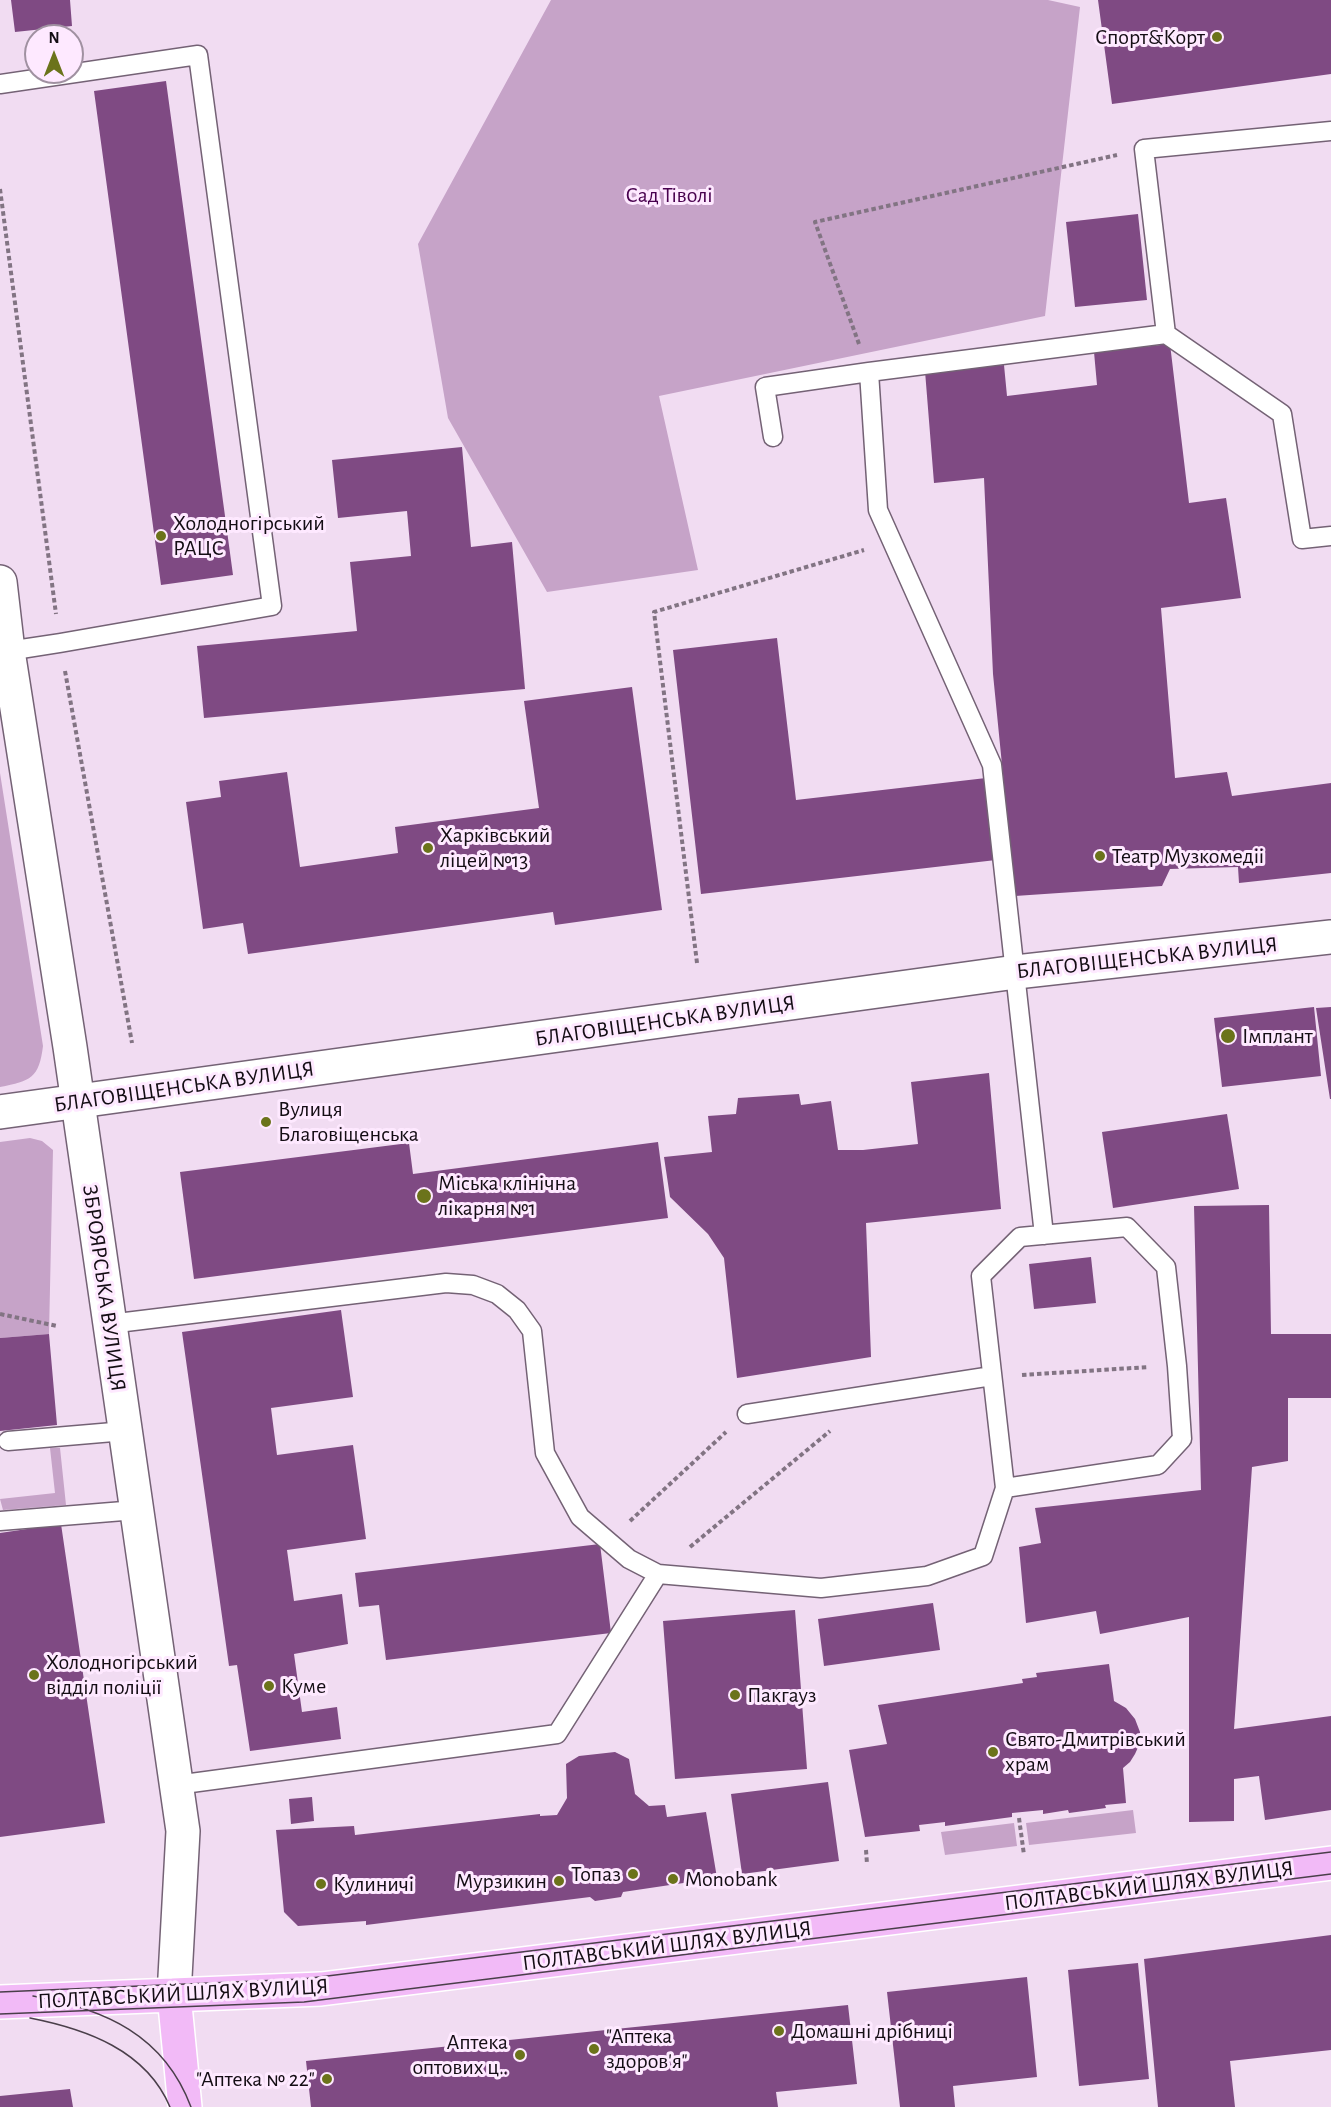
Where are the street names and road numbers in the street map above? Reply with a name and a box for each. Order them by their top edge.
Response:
street label: БЛАГОВІЩЕНСЬКА ВУЛИЦЯ [1015,931,1279,985]
street label: БЛАГОВІЩЕНСЬКА ВУЛИЦЯ [533,990,797,1052]
street label: БЛАГОВІЩЕНСЬКА ВУЛИЦЯ [52,1056,316,1118]
street label: ЗБРОЯРСЬКА ВУЛИЦЯ [76,1183,132,1393]
street label: ПОЛТАВСЬКИЙ ШЛЯХ ВУЛИЦЯ [1003,1855,1295,1917]
street label: ПОЛТАВСЬКИЙ ШЛЯХ ВУЛИЦЯ [521,1915,813,1977]
street label: ПОЛТАВСЬКИЙ ШЛЯХ ВУЛИЦЯ [37,1973,329,2015]

